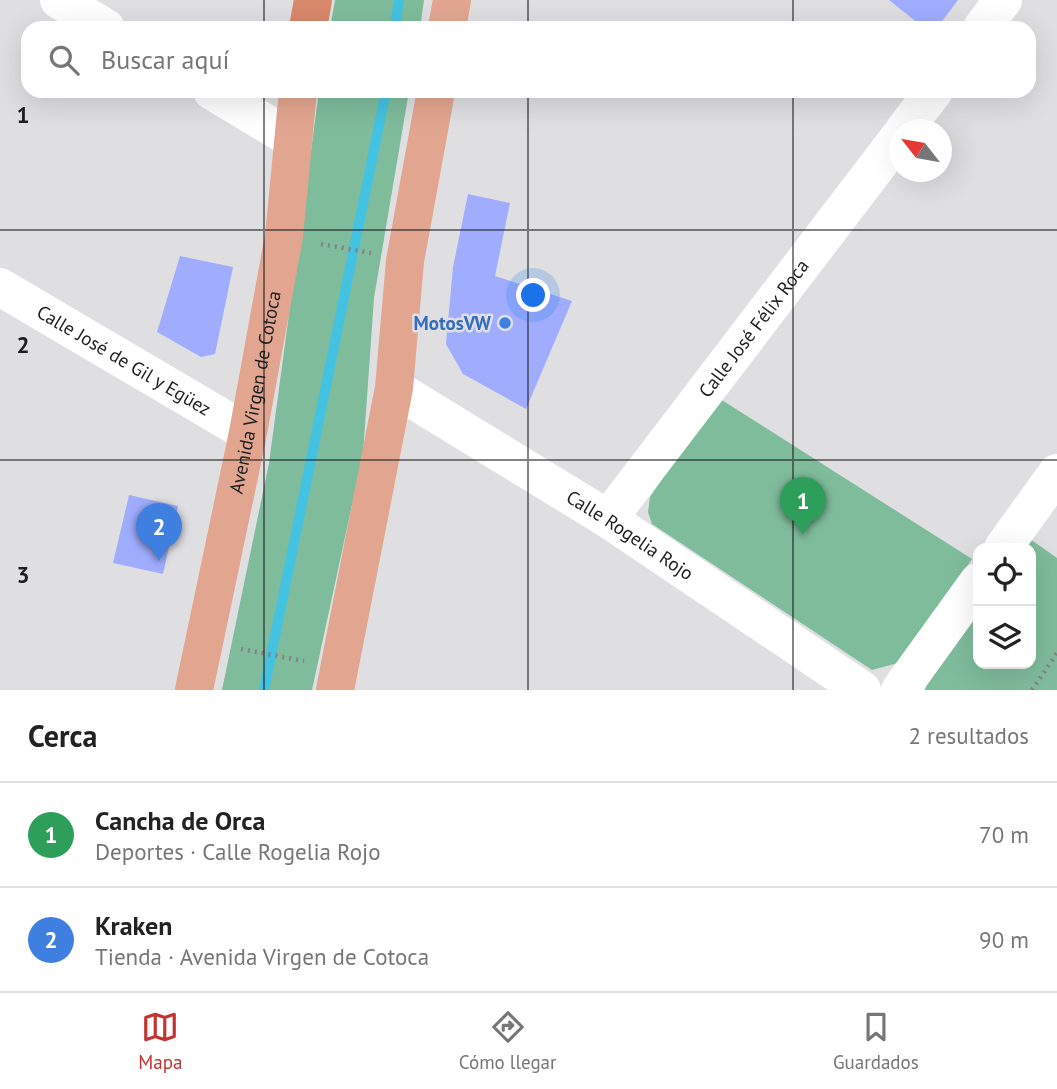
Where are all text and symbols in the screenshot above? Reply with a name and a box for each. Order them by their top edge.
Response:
search box [21,21,1036,98]
icon: search [45,41,83,79]
text: Buscar aquí [101,43,229,76]
text: 1 [16,100,30,129]
north arrow [889,119,952,182]
street label: Calle José Félix Roca [693,254,814,402]
your location [516,278,550,312]
street label: Avenida Virgen de Cotoca [224,289,286,496]
street label: Calle José de Gil y Egüez [33,299,216,421]
place label: MotosVW [414,311,492,335]
marker: MotosVW [497,315,513,331]
text: 2 [16,330,30,359]
pin: 1 [780,477,826,535]
street label: Calle Rogelia Rojo [562,484,698,585]
pin: 2 [136,503,182,561]
map controls [973,543,1036,669]
button: locate [973,543,1036,606]
text: 3 [16,560,30,589]
button: layers [973,606,1036,669]
text: Cerca [28,716,97,755]
text: 2 resultados [908,721,1029,750]
text: Cancha de Orca [95,804,265,837]
text: 1 [44,820,58,849]
text: 70 m [979,820,1029,849]
text: Deportes · Calle Rogelia Rojo [95,837,381,866]
text: Kraken [95,909,172,942]
text: 2 [44,925,58,954]
text: 90 m [979,925,1029,954]
text: Tienda · Avenida Virgen de Cotoca [95,942,429,971]
tab: Mapa [138,1008,182,1074]
tab: Cómo llegar [459,1008,557,1074]
tab: Guardados [833,1008,919,1074]

